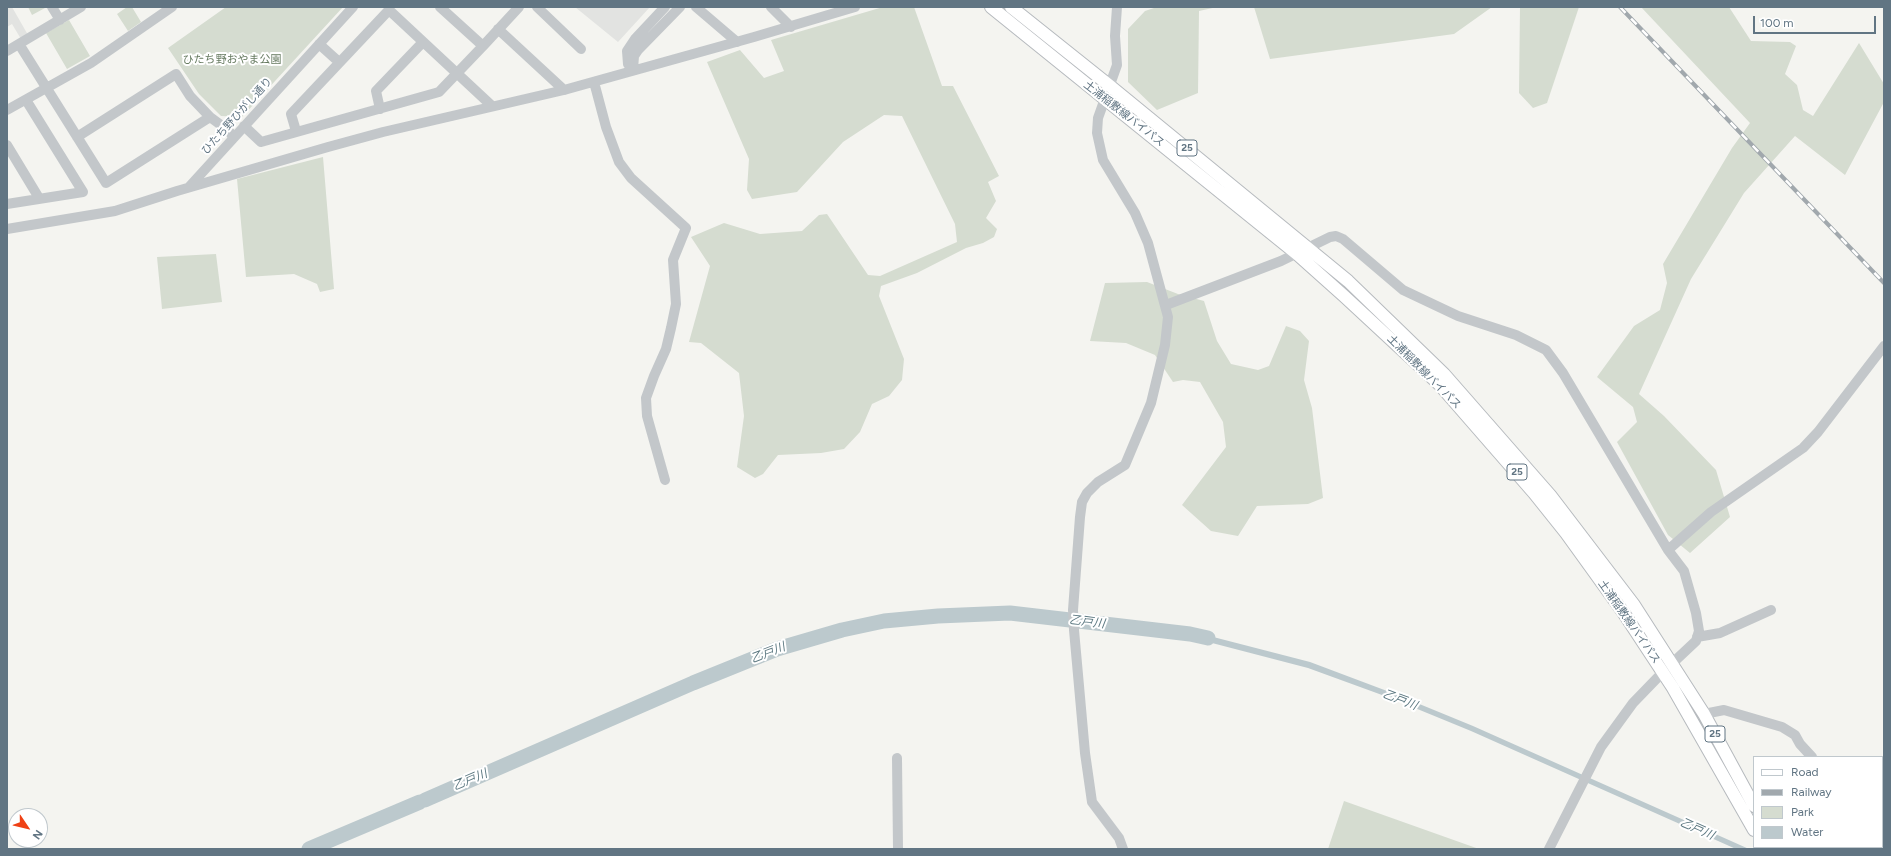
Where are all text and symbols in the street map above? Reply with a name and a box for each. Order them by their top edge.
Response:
scale bar [1755,8,1878,34]
text: 100 m [1760,16,1794,30]
park label: ひたち野おやま公園 [183,53,281,67]
street label: ひたち野ひがし通り [199,75,275,157]
street label: 土浦稲敷線バイパス [1081,78,1167,150]
road number: 25 [1177,140,1197,156]
street label: 土浦稲敷線バイパス [1384,332,1464,412]
road number: 25 [1507,464,1527,480]
street label: 土浦稲敷線バイパス [1595,578,1663,666]
water label: 乙戸川 [1068,613,1106,631]
water label: 乙戸川 [749,640,787,666]
water label: 乙戸川 [1381,687,1419,713]
road number: 25 [1705,726,1725,742]
legend [1753,756,1883,848]
text: Road [1791,765,1819,779]
water label: 乙戸川 [451,766,489,794]
text: Railway [1791,785,1832,799]
text: Park [1791,805,1814,819]
north arrow [8,808,48,848]
water label: 乙戸川 [1678,815,1716,843]
text: Water [1791,825,1823,839]
text: N [30,827,45,842]

